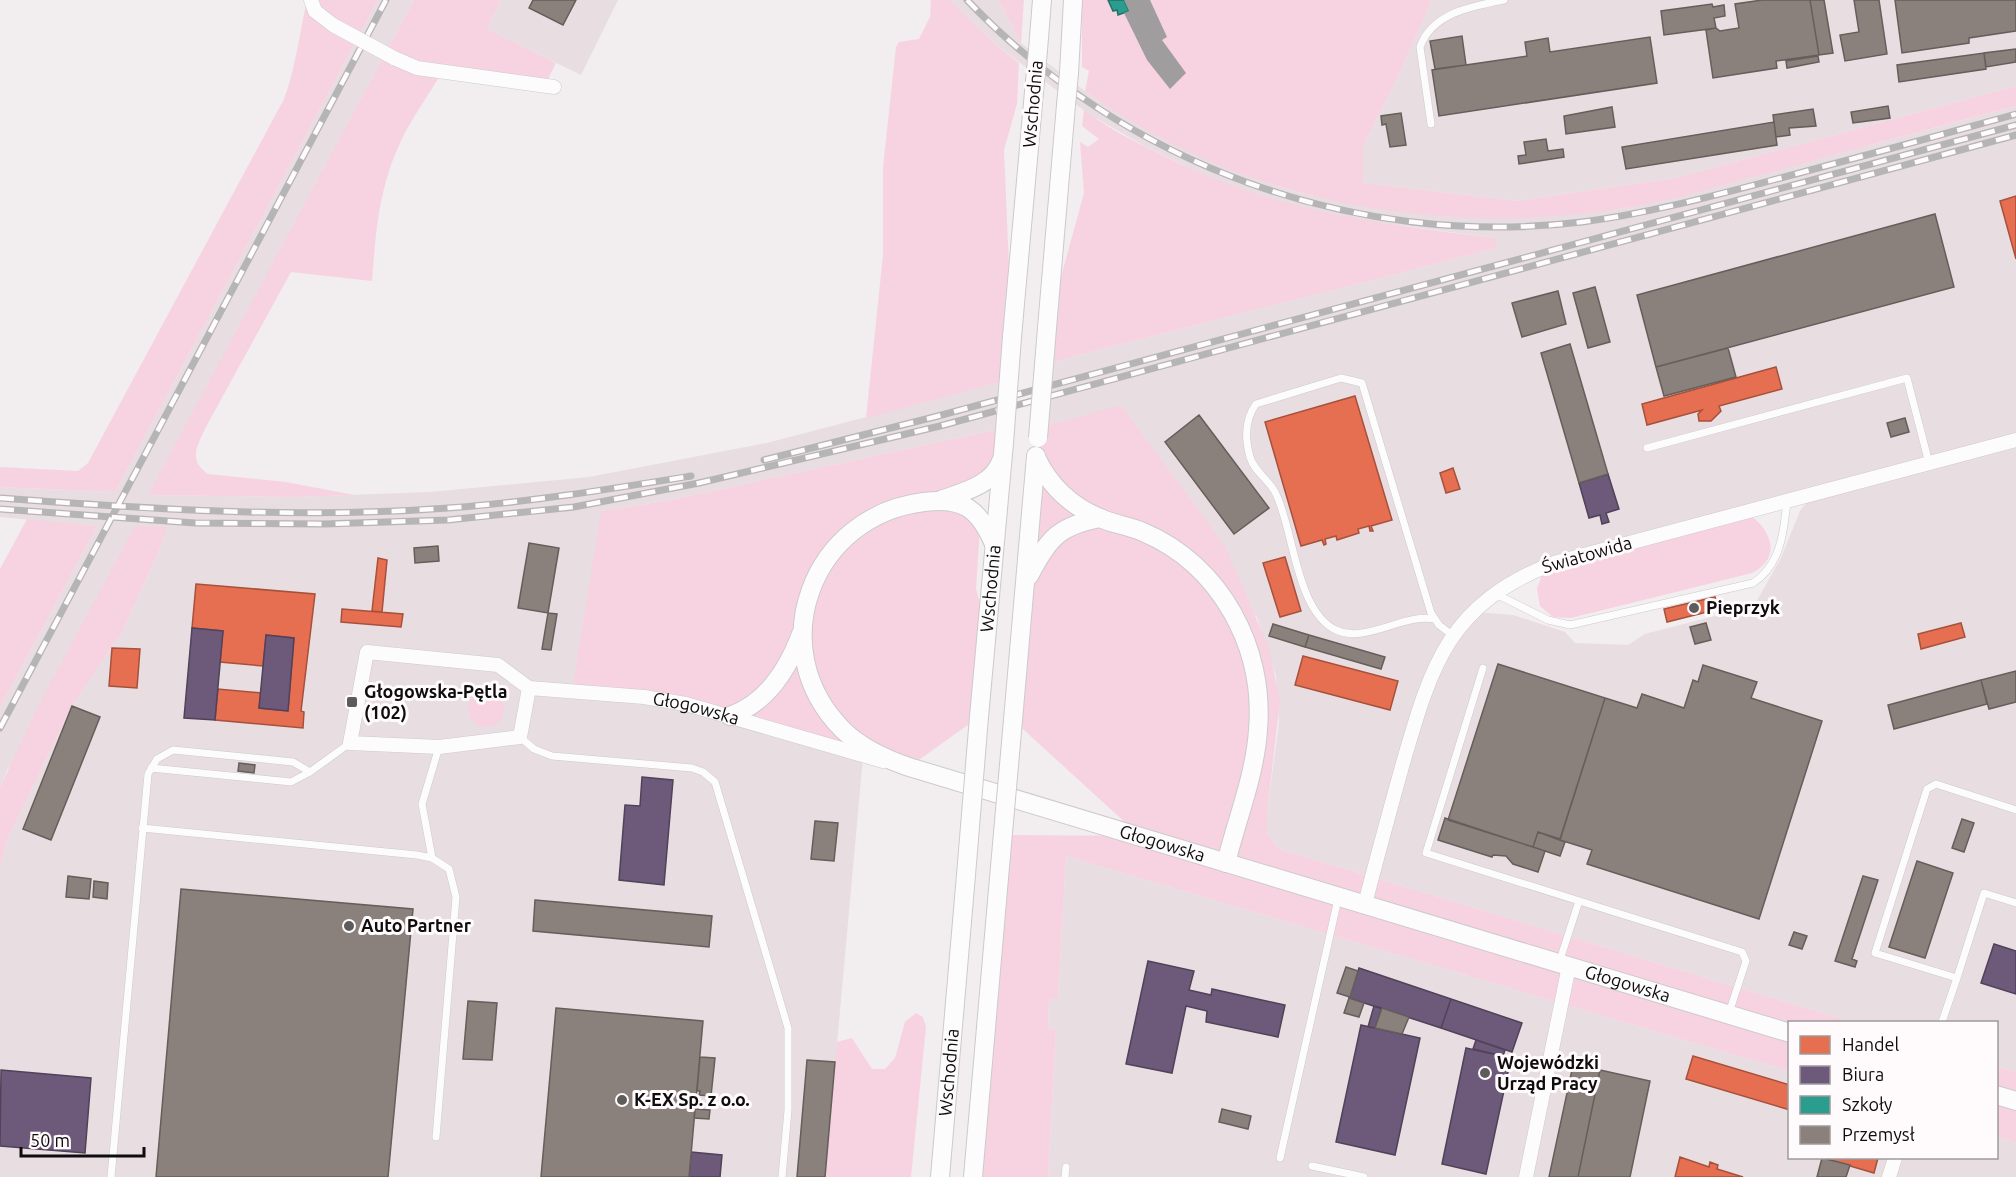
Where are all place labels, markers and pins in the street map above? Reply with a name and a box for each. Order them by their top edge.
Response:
place label: Pieprzyk [1706,597,1780,617]
marker: Pieprzyk [1687,601,1701,615]
place label: Głogowska-Pętla (102) [364,681,508,723]
marker: Głogowska-Pętla (102) [345,695,359,709]
place label: Auto Partner [361,915,472,935]
marker: Auto Partner [342,919,356,933]
place label: Wojewódzki Urząd Pracy [1497,1052,1599,1094]
marker: Wojewódzki Urząd Pracy [1478,1066,1492,1080]
place label: K-EX Sp. z o.o. [634,1089,750,1109]
marker: K-EX Sp. z o.o. [615,1093,629,1107]

